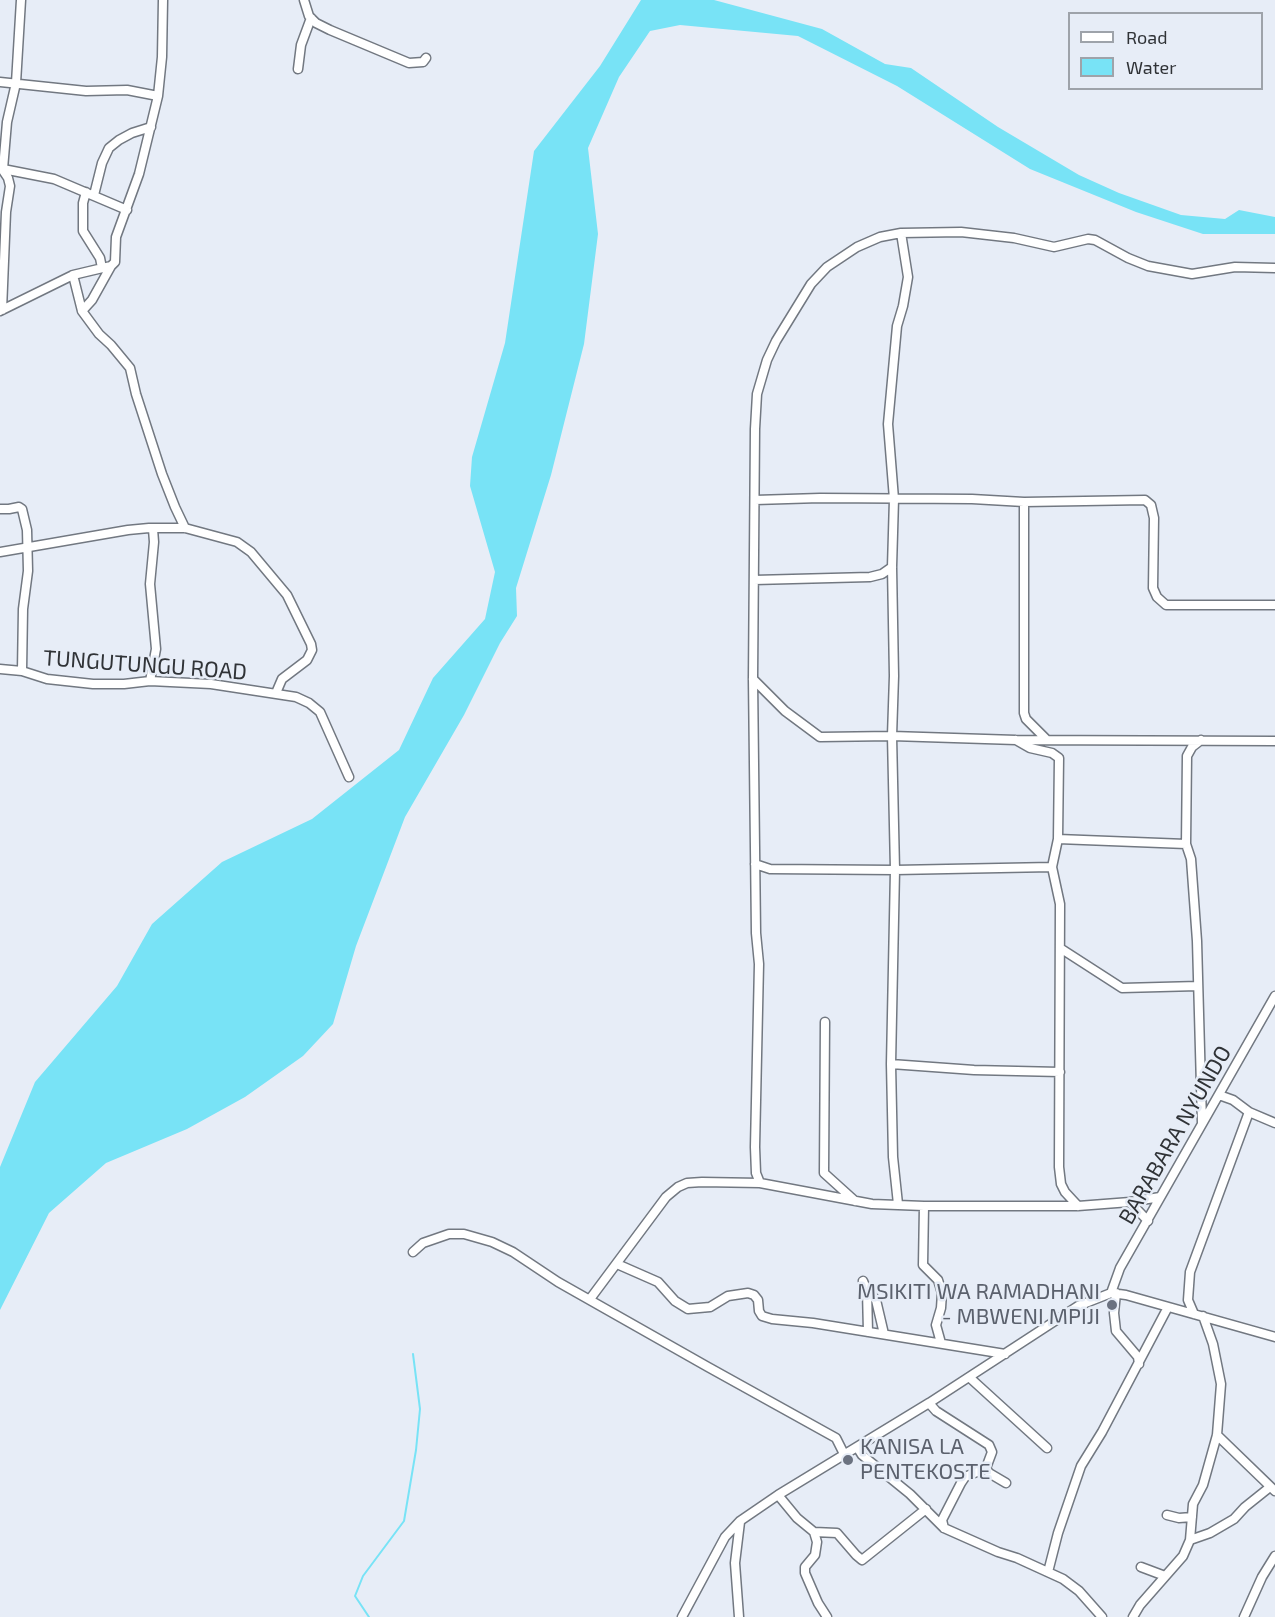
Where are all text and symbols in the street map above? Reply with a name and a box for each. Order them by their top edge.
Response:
legend [1068,12,1263,90]
text: Road [1126,26,1167,48]
text: Water [1126,56,1176,78]
street label: TUNGUTUNGU ROAD [42,645,248,685]
street label: BARABARA NYUNDO [1113,1041,1237,1229]
place label: MSIKITI WA RAMADHANI - MBWENI MPIJI [857,1279,1100,1330]
marker: MSIKITI WA RAMADHANI - MBWENI MPIJI [1105,1298,1119,1312]
place label: KANISA LA PENTEKOSTE [860,1434,991,1486]
marker: KANISA LA PENTEKOSTE [841,1453,855,1467]

